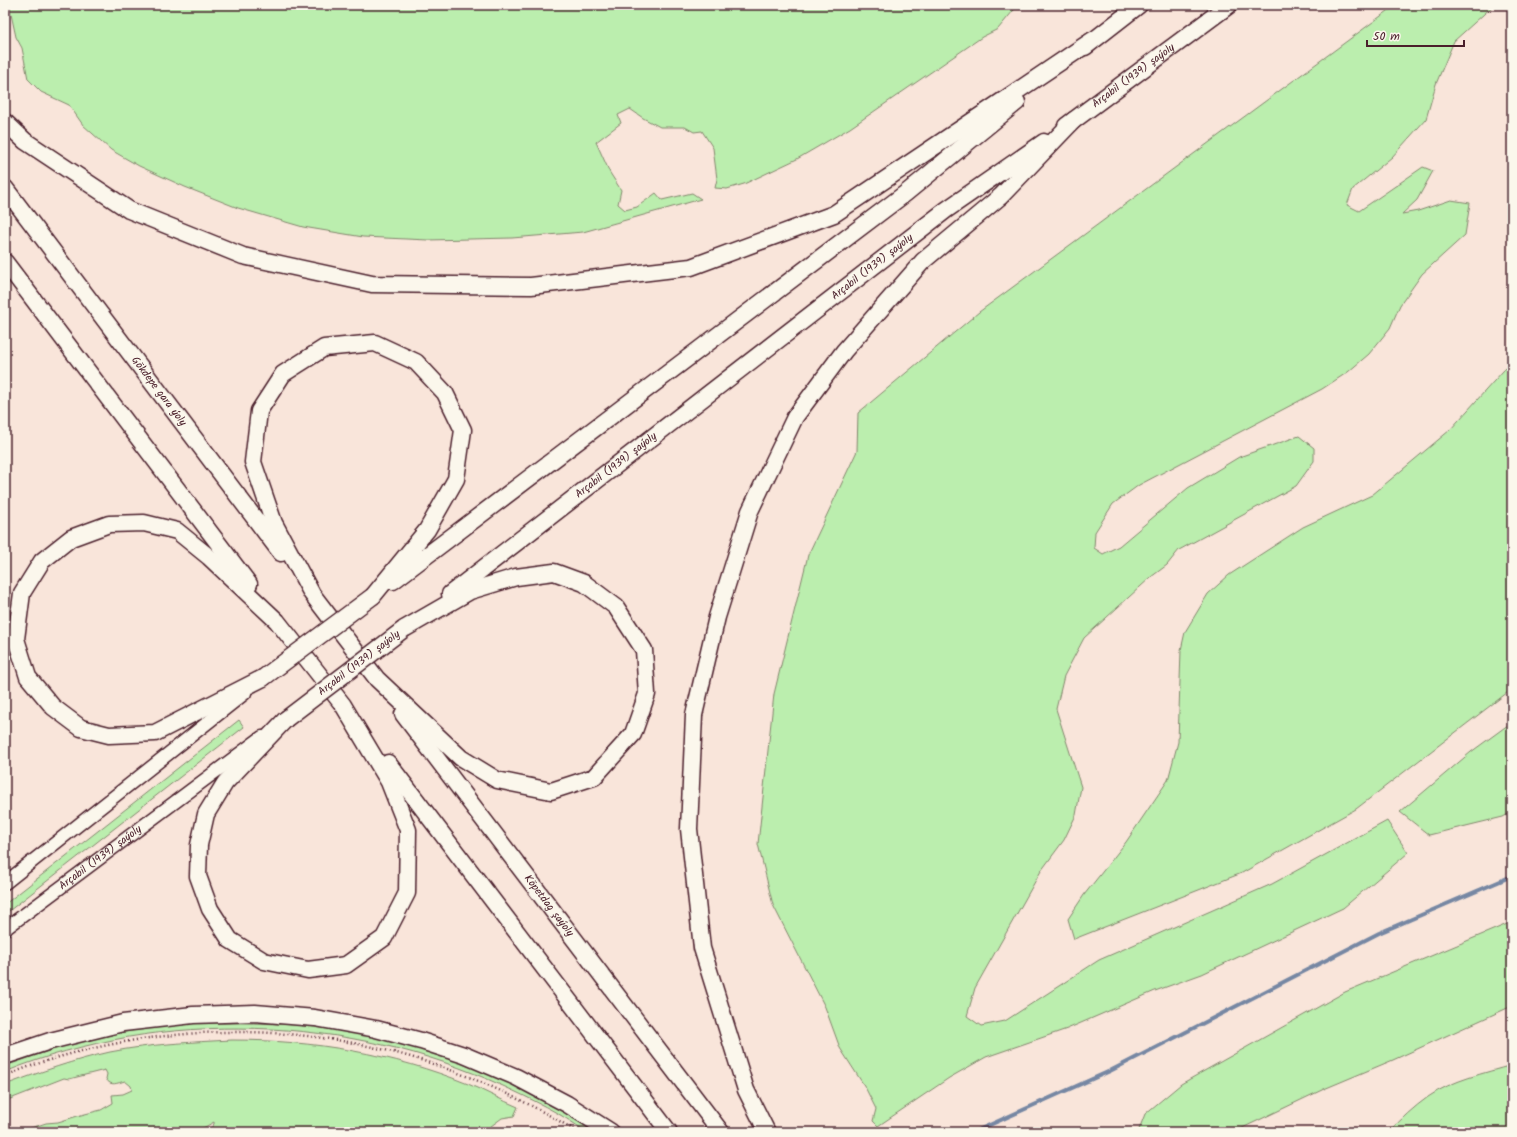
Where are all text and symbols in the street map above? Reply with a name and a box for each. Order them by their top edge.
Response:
scale bar [1367,22,1464,48]
text: 50 m [1373,27,1400,46]
street label: Arçabil (1939) şaýoly [1088,39,1179,113]
street label: Arçabil (1939) şaýoly [827,229,918,305]
street label: Gökdepe gara ýoly [126,353,192,431]
street label: Arçabil (1939) şaýoly [571,427,662,503]
street label: Arçabil (1939) şaýoly [314,625,405,701]
street label: Arçabil (1939) şaýoly [55,820,146,895]
street label: Köpetdag şaýoly [519,871,579,941]

